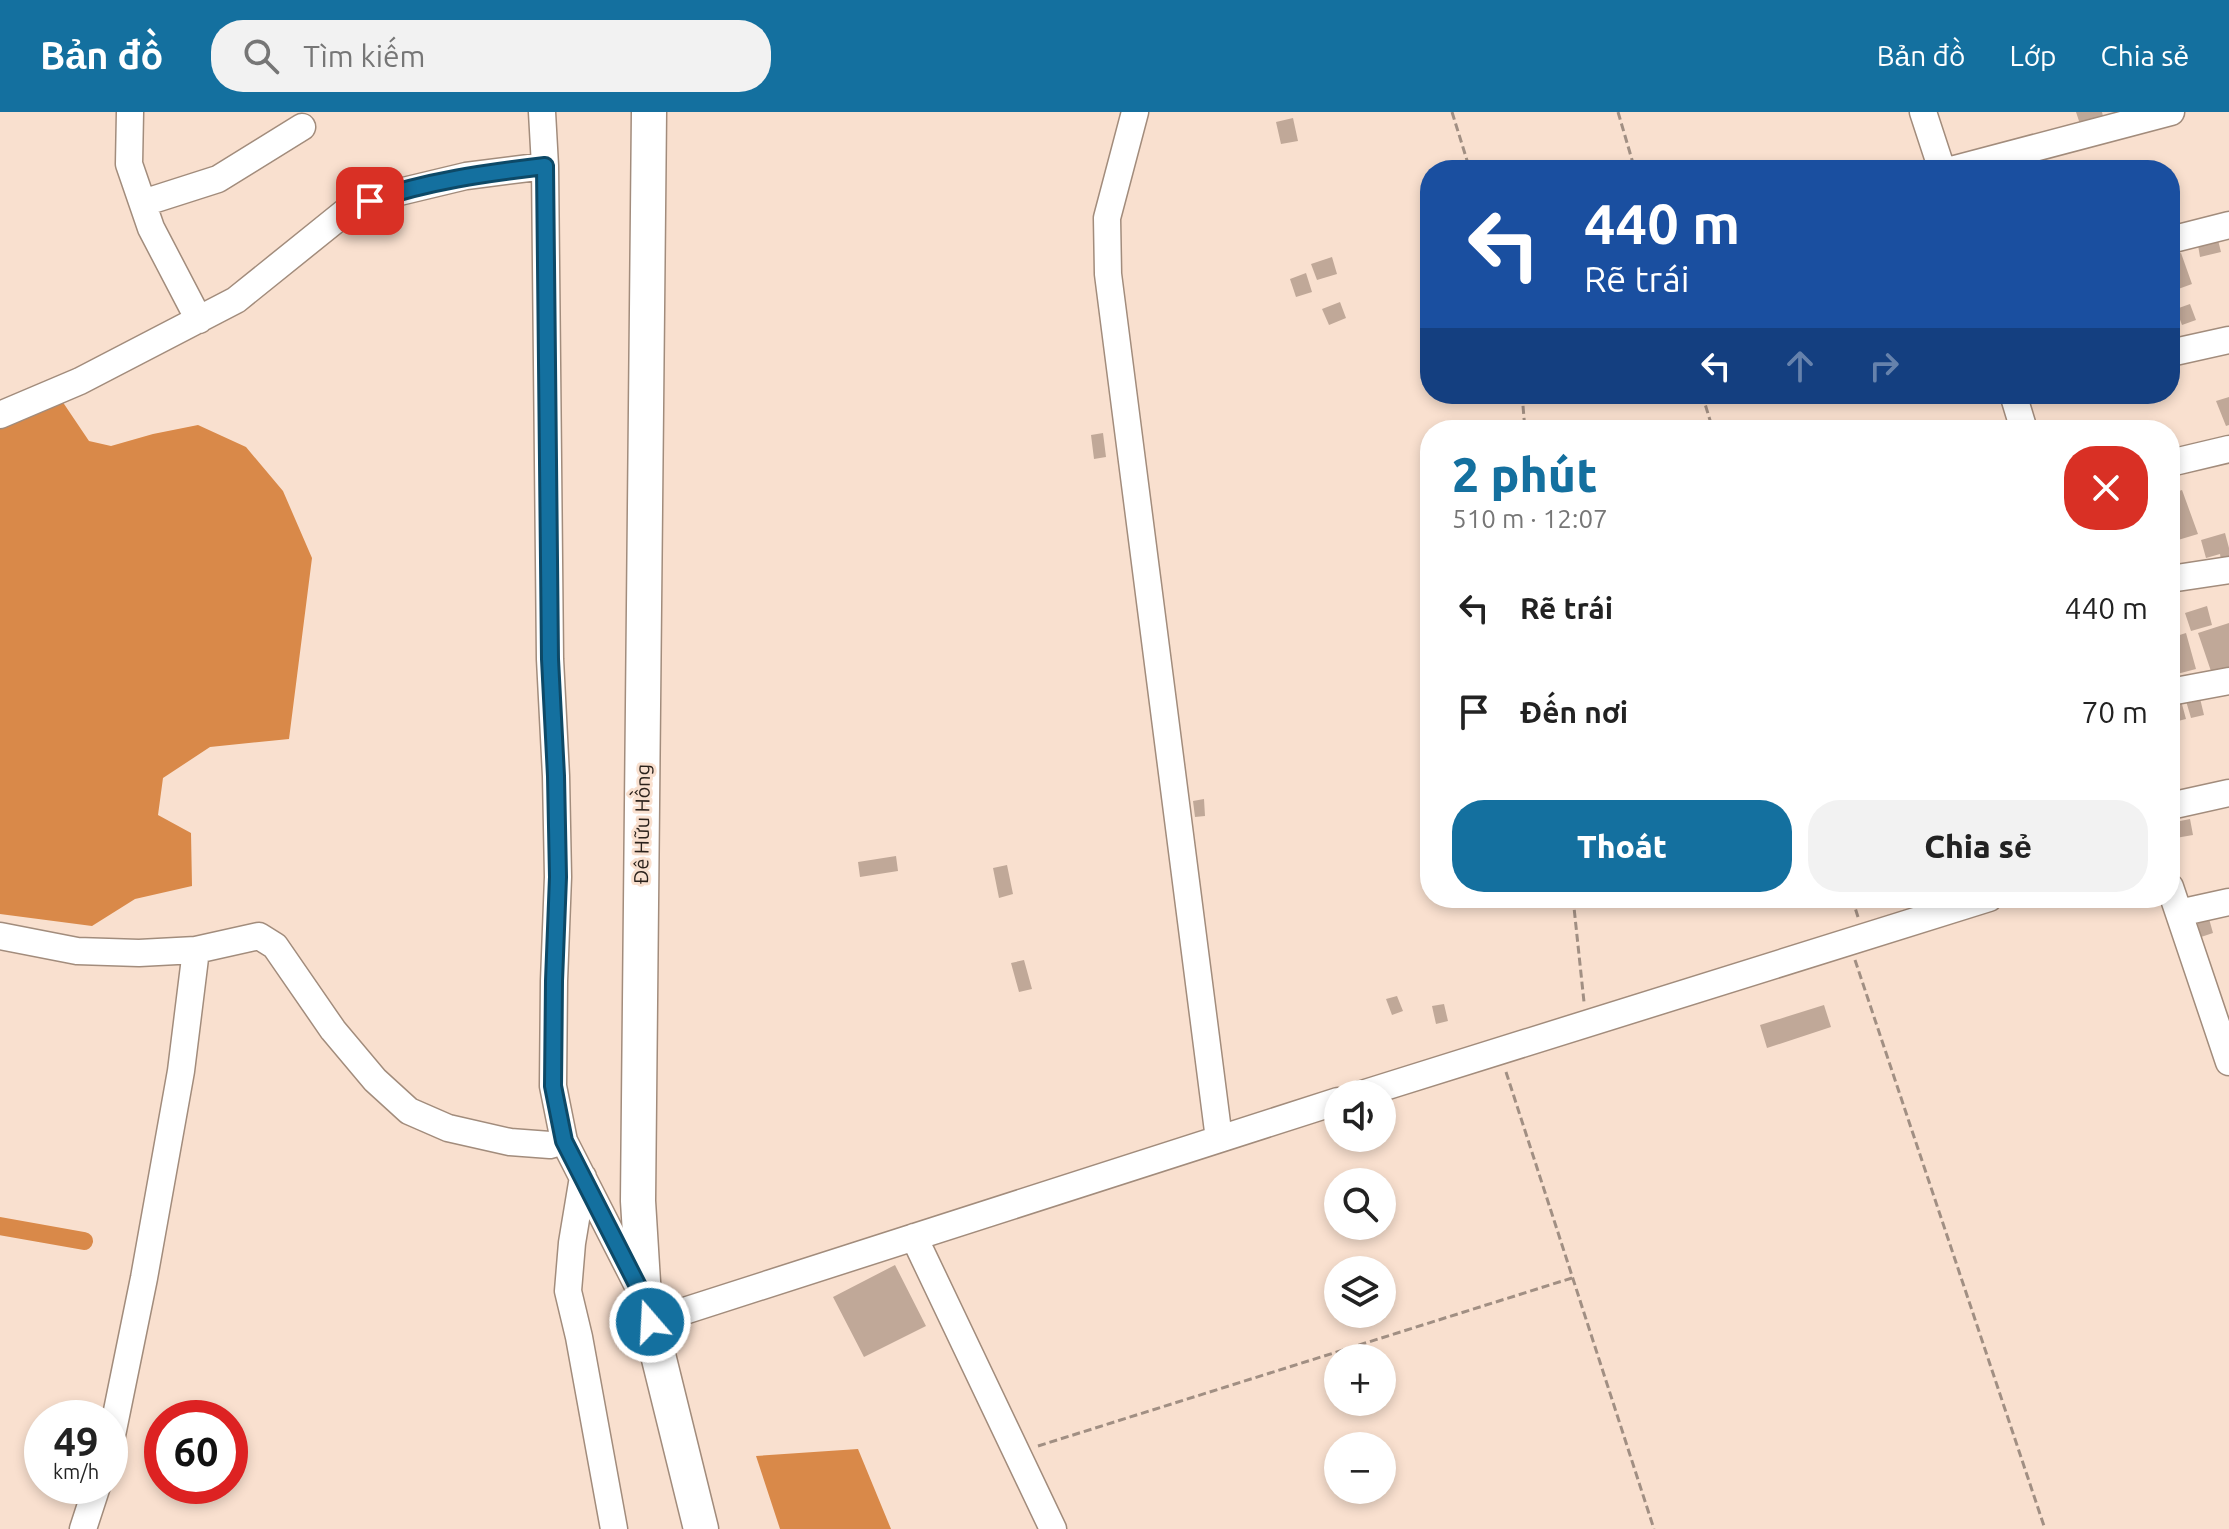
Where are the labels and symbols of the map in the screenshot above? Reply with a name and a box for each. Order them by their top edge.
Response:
pin [336,167,404,235]
street label: Đê Hữu Hồng [626,764,654,884]
position arrow [608,1280,692,1364]
speed limit sign: 60 [144,1400,248,1504]

